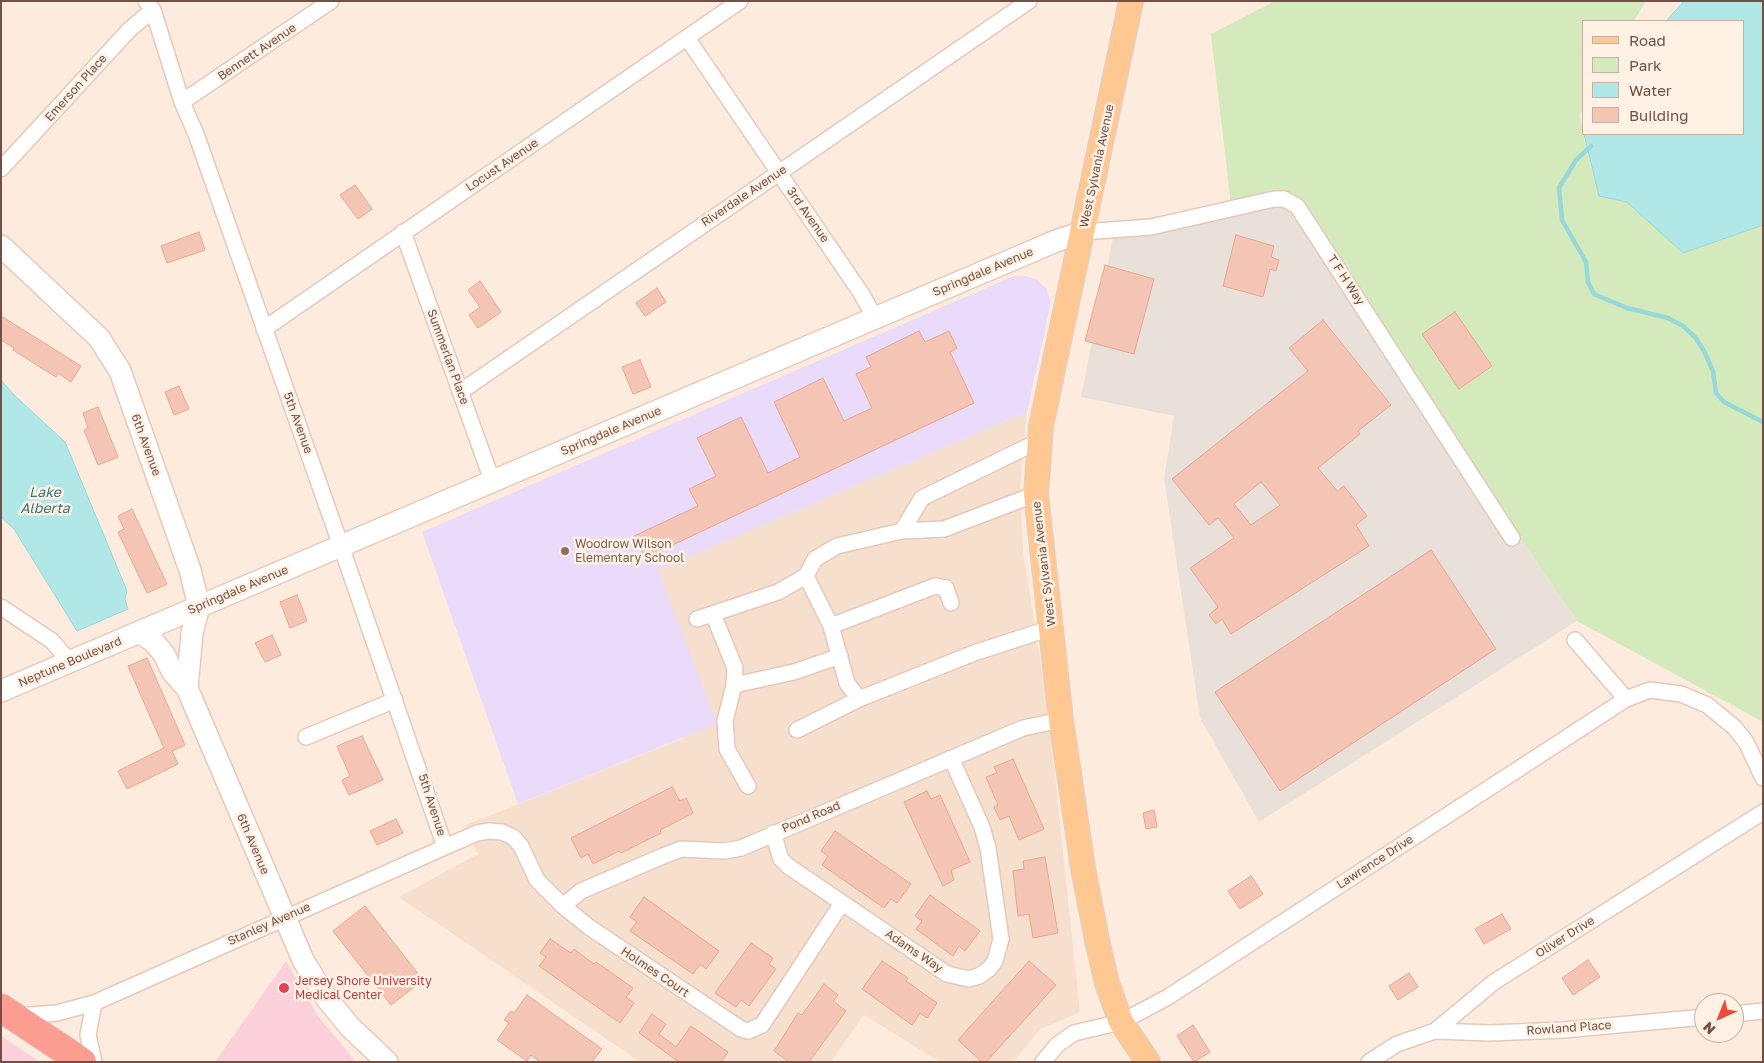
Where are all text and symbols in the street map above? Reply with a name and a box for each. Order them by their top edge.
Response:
street label: Bennett Avenue [215,20,299,84]
legend [1582,20,1744,135]
text: Road [1629,31,1666,49]
street label: Emerson Place [42,51,110,125]
text: Park [1629,56,1661,74]
text: Water [1629,81,1672,99]
street label: West Sylvania Avenue [1077,103,1117,229]
text: Building [1629,106,1689,124]
street label: Locust Avenue [463,135,541,195]
street label: Riverdale Avenue [699,162,789,230]
street label: 3rd Avenue [784,185,832,245]
street label: Springdale Avenue [931,244,1035,300]
street label: T F H Way [1324,252,1368,308]
street label: Summerlan Place [424,307,472,407]
street label: 5th Avenue [280,390,316,456]
street label: Springdale Avenue [559,403,663,459]
street label: 6th Avenue [128,412,164,478]
water label: Lake Alberta [20,485,70,518]
street label: West Sylvania Avenue [1029,501,1059,627]
place label: Woodrow Wilson Elementary School [575,537,684,565]
marker: Woodrow Wilson Elementary School [559,545,571,557]
street label: Springdale Avenue [186,562,290,618]
street label: Neptune Boulevard [16,634,124,690]
street label: 5th Avenue [415,772,449,838]
street label: Pond Road [780,798,842,836]
street label: 6th Avenue [234,811,272,877]
street label: Lawrence Drive [1334,832,1416,892]
street label: Stanley Avenue [225,899,313,949]
street label: Oliver Drive [1533,913,1597,961]
street label: Adams Way [882,926,946,976]
street label: Holmes Court [618,944,692,1000]
place label: Jersey Shore University Medical Center [295,974,432,1002]
marker: Jersey Shore University Medical Center [277,981,291,995]
north arrow [1694,993,1744,1043]
street label: Rowland Place [1526,1018,1612,1038]
text: N [1699,1019,1719,1038]

